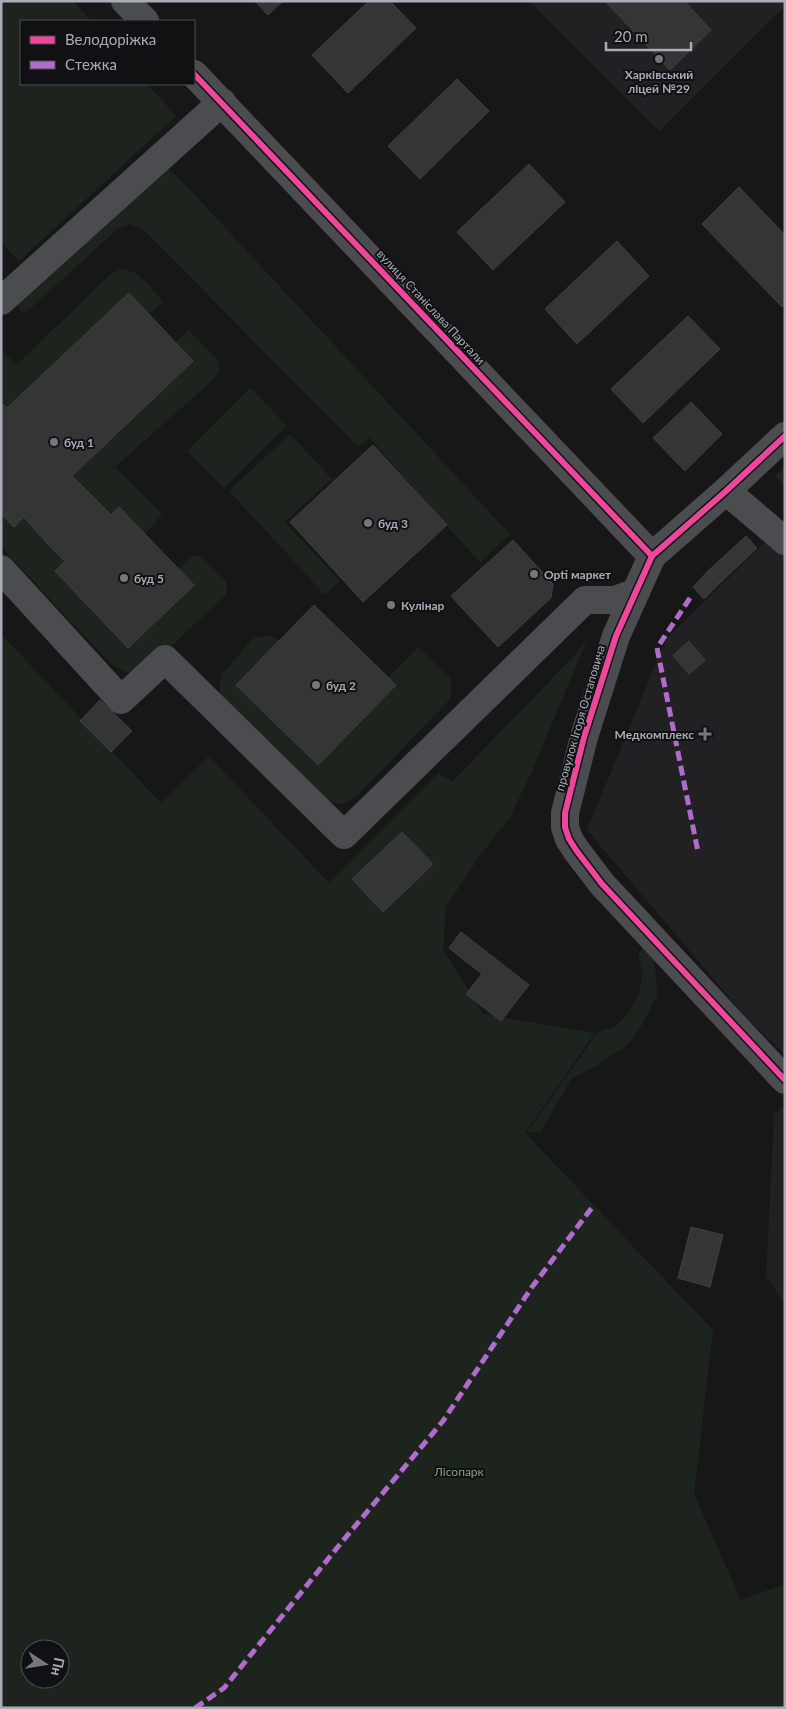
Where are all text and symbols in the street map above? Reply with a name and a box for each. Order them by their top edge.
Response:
legend [20,20,195,85]
scale bar [606,20,691,52]
text: 20 m [614,27,648,45]
text: Велодоріжка [65,30,156,48]
marker: Харківський ліцей №29 [653,53,665,65]
text: Стежка [65,55,117,73]
place label: Харківський ліцей №29 [625,67,693,96]
street label: вулиця Станіслава Партали [374,246,488,368]
place label: буд 1 [64,435,94,450]
marker: буд 1 [48,436,60,448]
place label: буд 3 [378,516,408,531]
marker: буд 3 [362,517,374,529]
place label: Opti маркет [544,567,612,582]
marker: Opti маркет [528,568,540,580]
place label: буд 5 [134,571,164,586]
marker: буд 5 [118,572,130,584]
place label: Кулінар [401,598,445,613]
marker: Кулінар [385,599,397,611]
street label: провулок Ігоря Остаповича [552,643,608,793]
place label: буд 2 [326,678,356,693]
marker: буд 2 [310,679,322,691]
place label: Медкомплекс [615,727,694,742]
marker: Медкомплекс [698,727,712,741]
park label: Лісопарк [433,1464,485,1479]
north arrow [20,1639,70,1689]
text: Пн [48,1656,68,1678]

